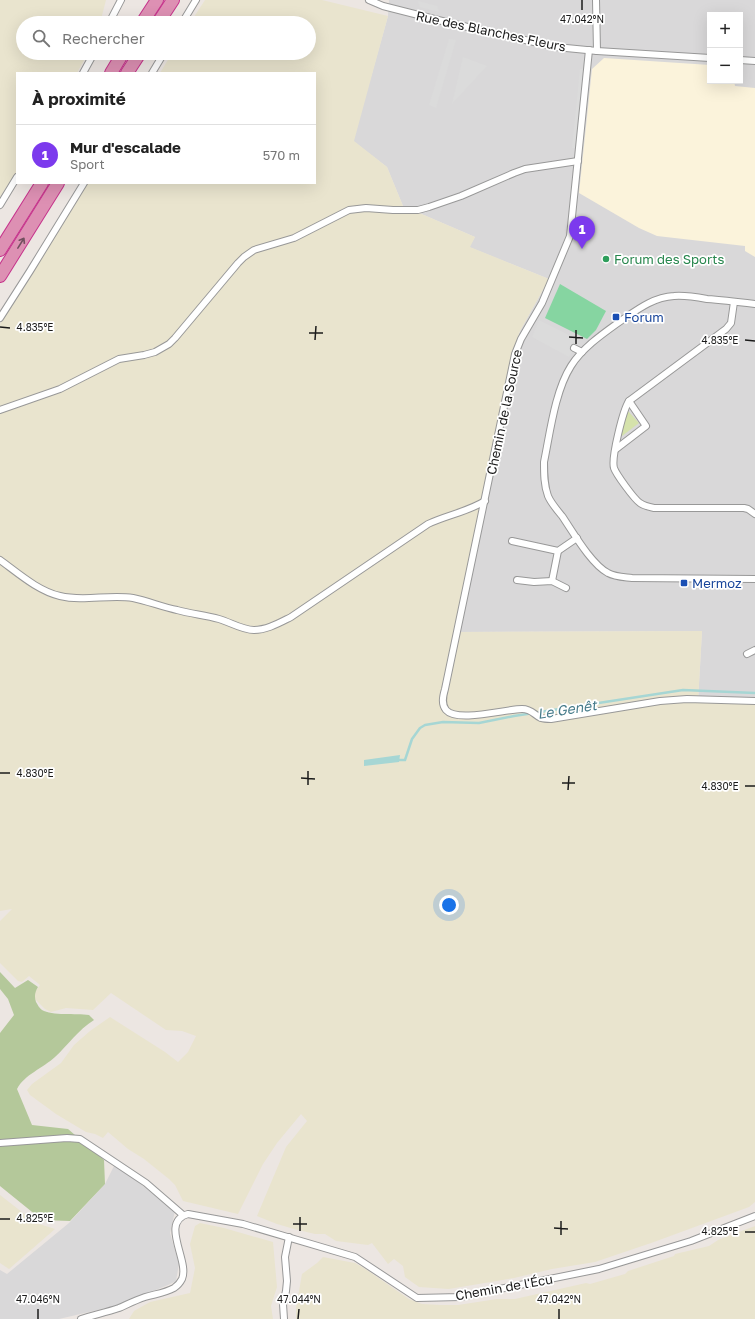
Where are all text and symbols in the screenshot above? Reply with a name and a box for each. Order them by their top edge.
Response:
street label: Rue des Blanches Fleurs [415,7,568,55]
map controls [707,12,743,84]
button: + [707,12,743,48]
text: 47.042°N [560,13,604,25]
search box [16,16,316,60]
icon: search [30,27,52,49]
text: Rechercher [62,29,145,47]
button: − [707,48,743,84]
text: À proximité [32,88,126,109]
text: Mur d'escalade [70,138,181,156]
text: 1 [42,147,48,163]
text: 570 m [263,147,300,163]
text: Sport [70,156,105,172]
pin: 1 [569,216,595,249]
one-way arrow [17,237,25,249]
place label: Forum des Sports [614,251,724,267]
marker: Forum des Sports [601,254,611,264]
place label: Forum [624,309,664,325]
marker: Forum [611,312,621,322]
text: 4.835°E [17,321,53,333]
text: 4.835°E [702,334,738,346]
street label: Chemin de la Source [483,348,525,476]
place label: Mermoz [692,575,742,591]
marker: Mermoz [679,578,689,588]
water label: Le Genêt [536,696,599,722]
text: 4.830°E [16,767,54,779]
text: 4.830°E [701,780,739,792]
your location [439,895,459,915]
text: 4.825°E [17,1212,53,1224]
text: 4.825°E [702,1225,738,1237]
street label: Chemin de l'Écu [454,1271,554,1303]
text: 47.046°N [16,1293,60,1305]
text: 47.044°N [277,1293,321,1305]
text: 47.042°N [537,1293,581,1305]

